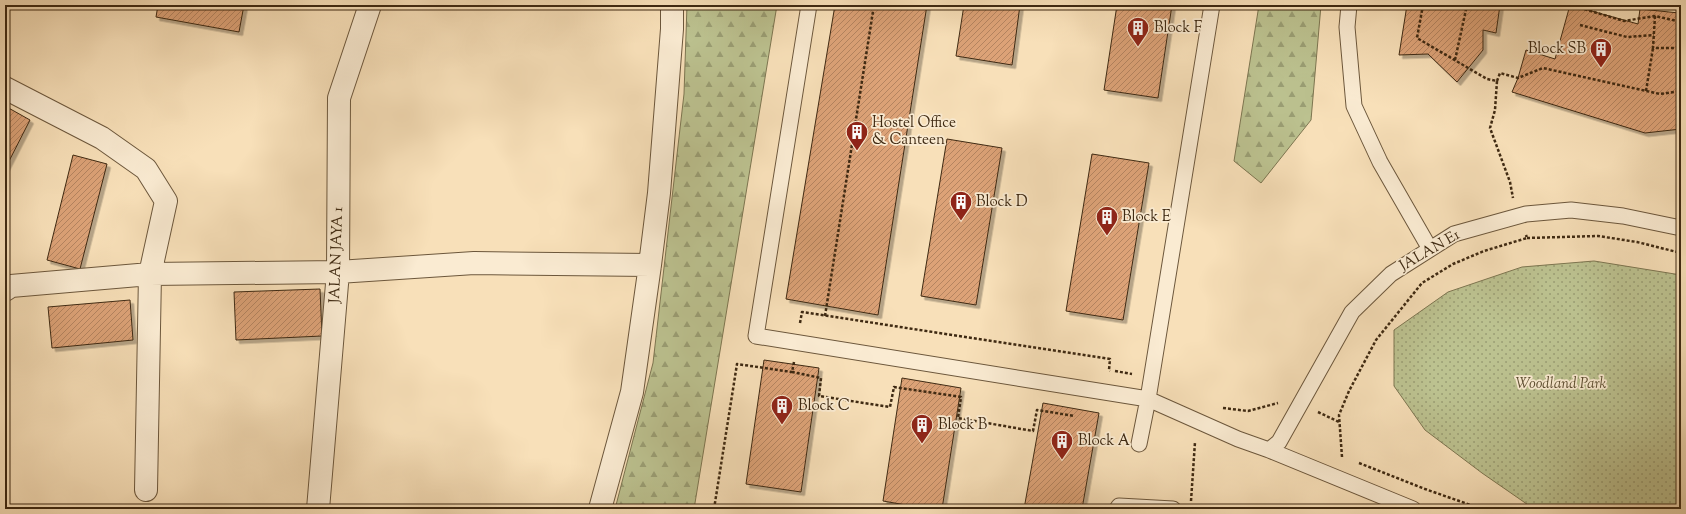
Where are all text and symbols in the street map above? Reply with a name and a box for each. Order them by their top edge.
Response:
building icon: Block F [1125,15,1151,48]
place label: Block F [1154,18,1203,39]
building icon: Block SB [1588,36,1614,69]
place label: Block SB [1528,39,1587,60]
place label: Hostel Office & Canteen [872,113,956,151]
building icon: Hostel Office & Canteen [844,119,870,152]
building icon: Block D [948,189,974,222]
place label: Block D [976,192,1028,213]
building icon: Block E [1094,204,1120,237]
street label: JALAN JAYA 1 [325,207,349,304]
place label: Block E [1122,207,1171,228]
street label: JALAN E1 [1395,225,1464,277]
park label: Woodland Park [1516,374,1607,395]
building icon: Block C [769,393,795,426]
place label: Block C [798,396,850,417]
building icon: Block B [909,412,935,445]
place label: Block B [938,415,988,436]
building icon: Block A [1049,428,1075,461]
place label: Block A [1078,431,1130,452]

